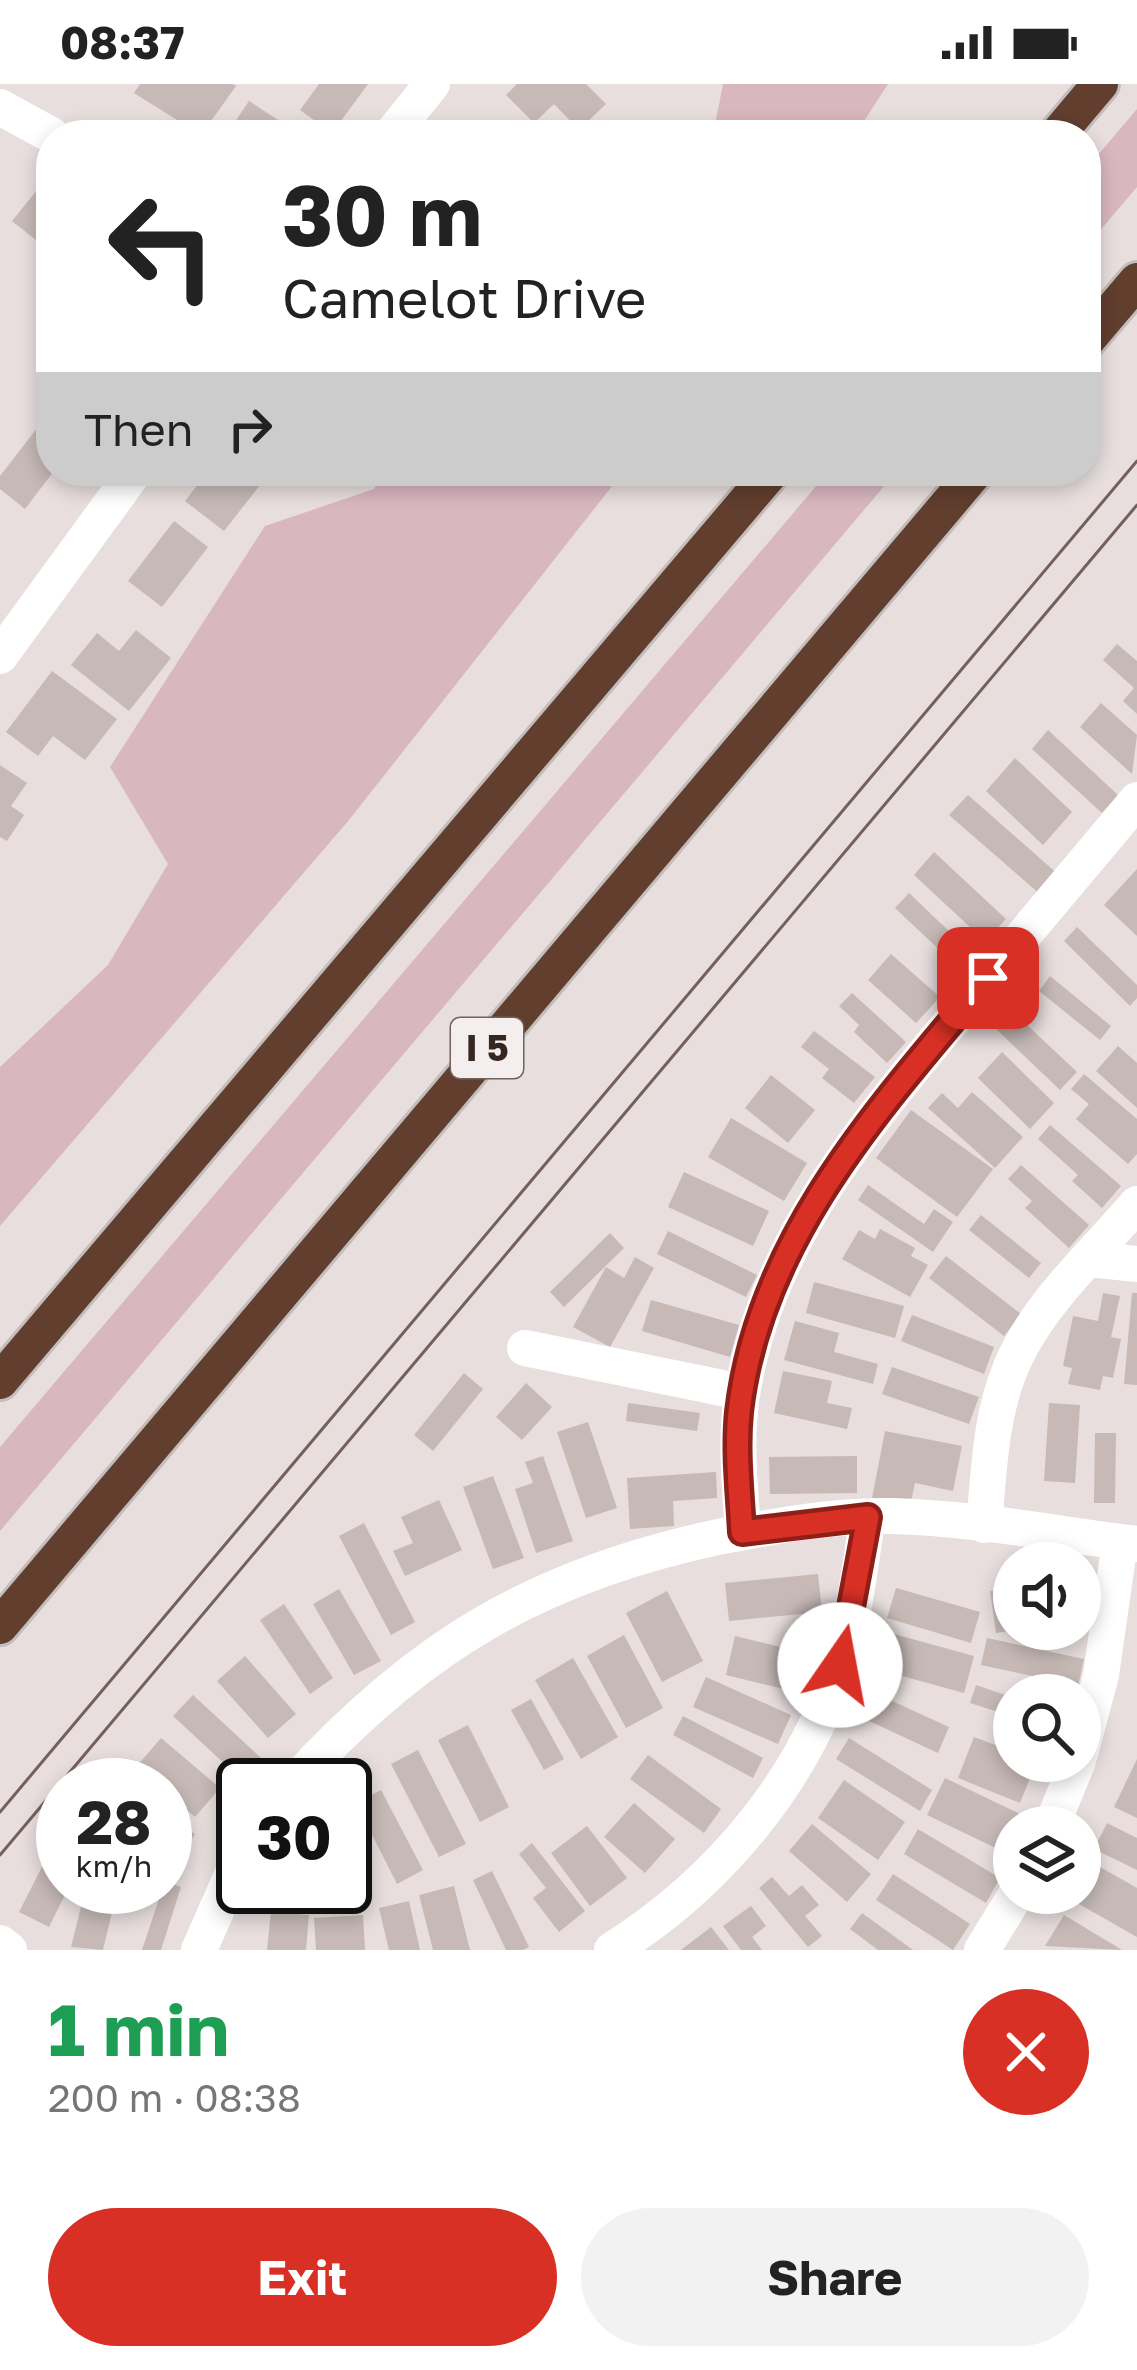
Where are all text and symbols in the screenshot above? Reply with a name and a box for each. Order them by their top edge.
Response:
text: 08:37 [60,15,184,69]
text: 30 m [282,164,482,264]
icon: left [84,168,240,324]
text: Camelot Drive [282,265,646,330]
icon: right [217,396,283,462]
text: Then [84,402,193,456]
pin [937,927,1039,1029]
icon: arrive [955,945,1021,1011]
road number: I 5 [451,1018,523,1078]
map controls [993,1542,1101,1914]
button: sound [993,1542,1101,1650]
position arrow [777,1602,903,1728]
button: search [993,1674,1101,1782]
speed limit sign: 30 [216,1758,372,1914]
text: 28 [76,1785,151,1857]
button: layers [993,1806,1101,1914]
text: km/h [76,1848,152,1884]
text: 1 min [48,1985,229,2072]
button: close [963,1989,1089,2115]
text: 200 m · 08:38 [48,2074,301,2121]
button: Exit [48,2208,557,2346]
button: Share [581,2208,1089,2346]

